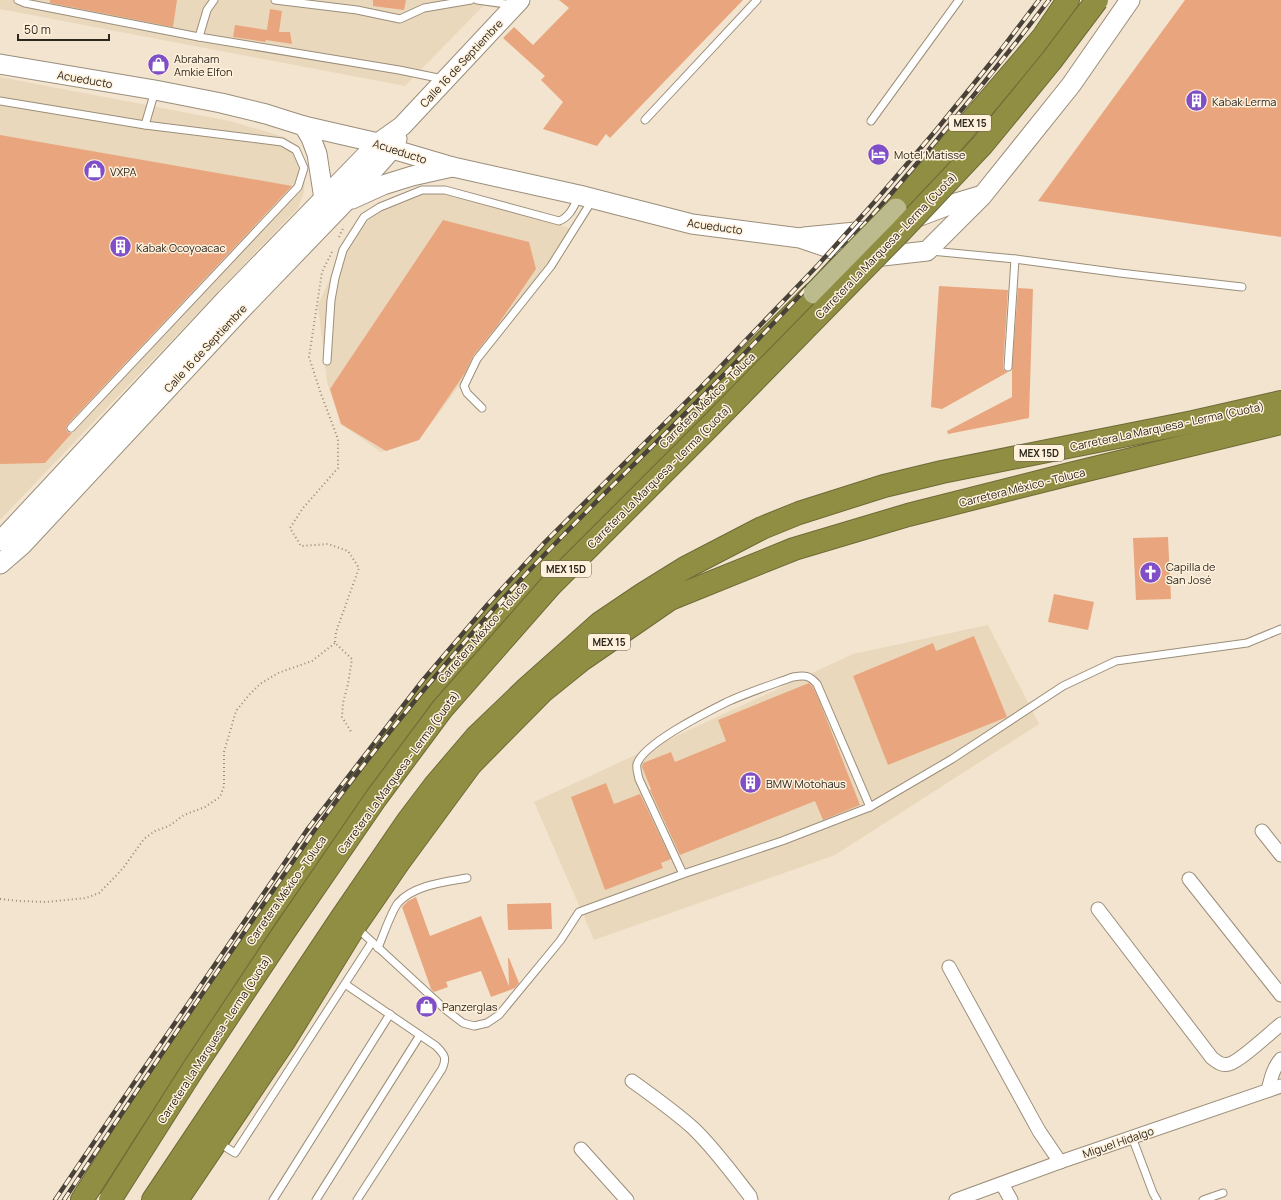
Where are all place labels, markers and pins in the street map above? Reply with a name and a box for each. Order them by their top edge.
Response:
shop icon: Abraham Amkie Elfon [145,51,171,77]
place label: Abraham Amkie Elfon [174,51,233,79]
building icon: Kabak Lerma [1183,88,1209,114]
place label: Kabak Lerma [1212,94,1276,109]
hotel icon: Motel Matisse [866,141,892,167]
place label: Motel Matisse [894,147,966,162]
shop icon: VXPA [82,158,108,184]
place label: VXPA [110,164,136,179]
building icon: Kabak Ocoyoacac [108,234,134,260]
place label: Kabak Ocoyoacac [136,240,226,255]
church icon: Capilla de San José [1138,559,1164,585]
place label: Capilla de San José [1166,559,1216,587]
building icon: BMW Motohaus [737,770,763,796]
place label: BMW Motohaus [766,776,846,791]
shop icon: Panzerglas [414,993,440,1019]
place label: Panzerglas [442,999,498,1014]

